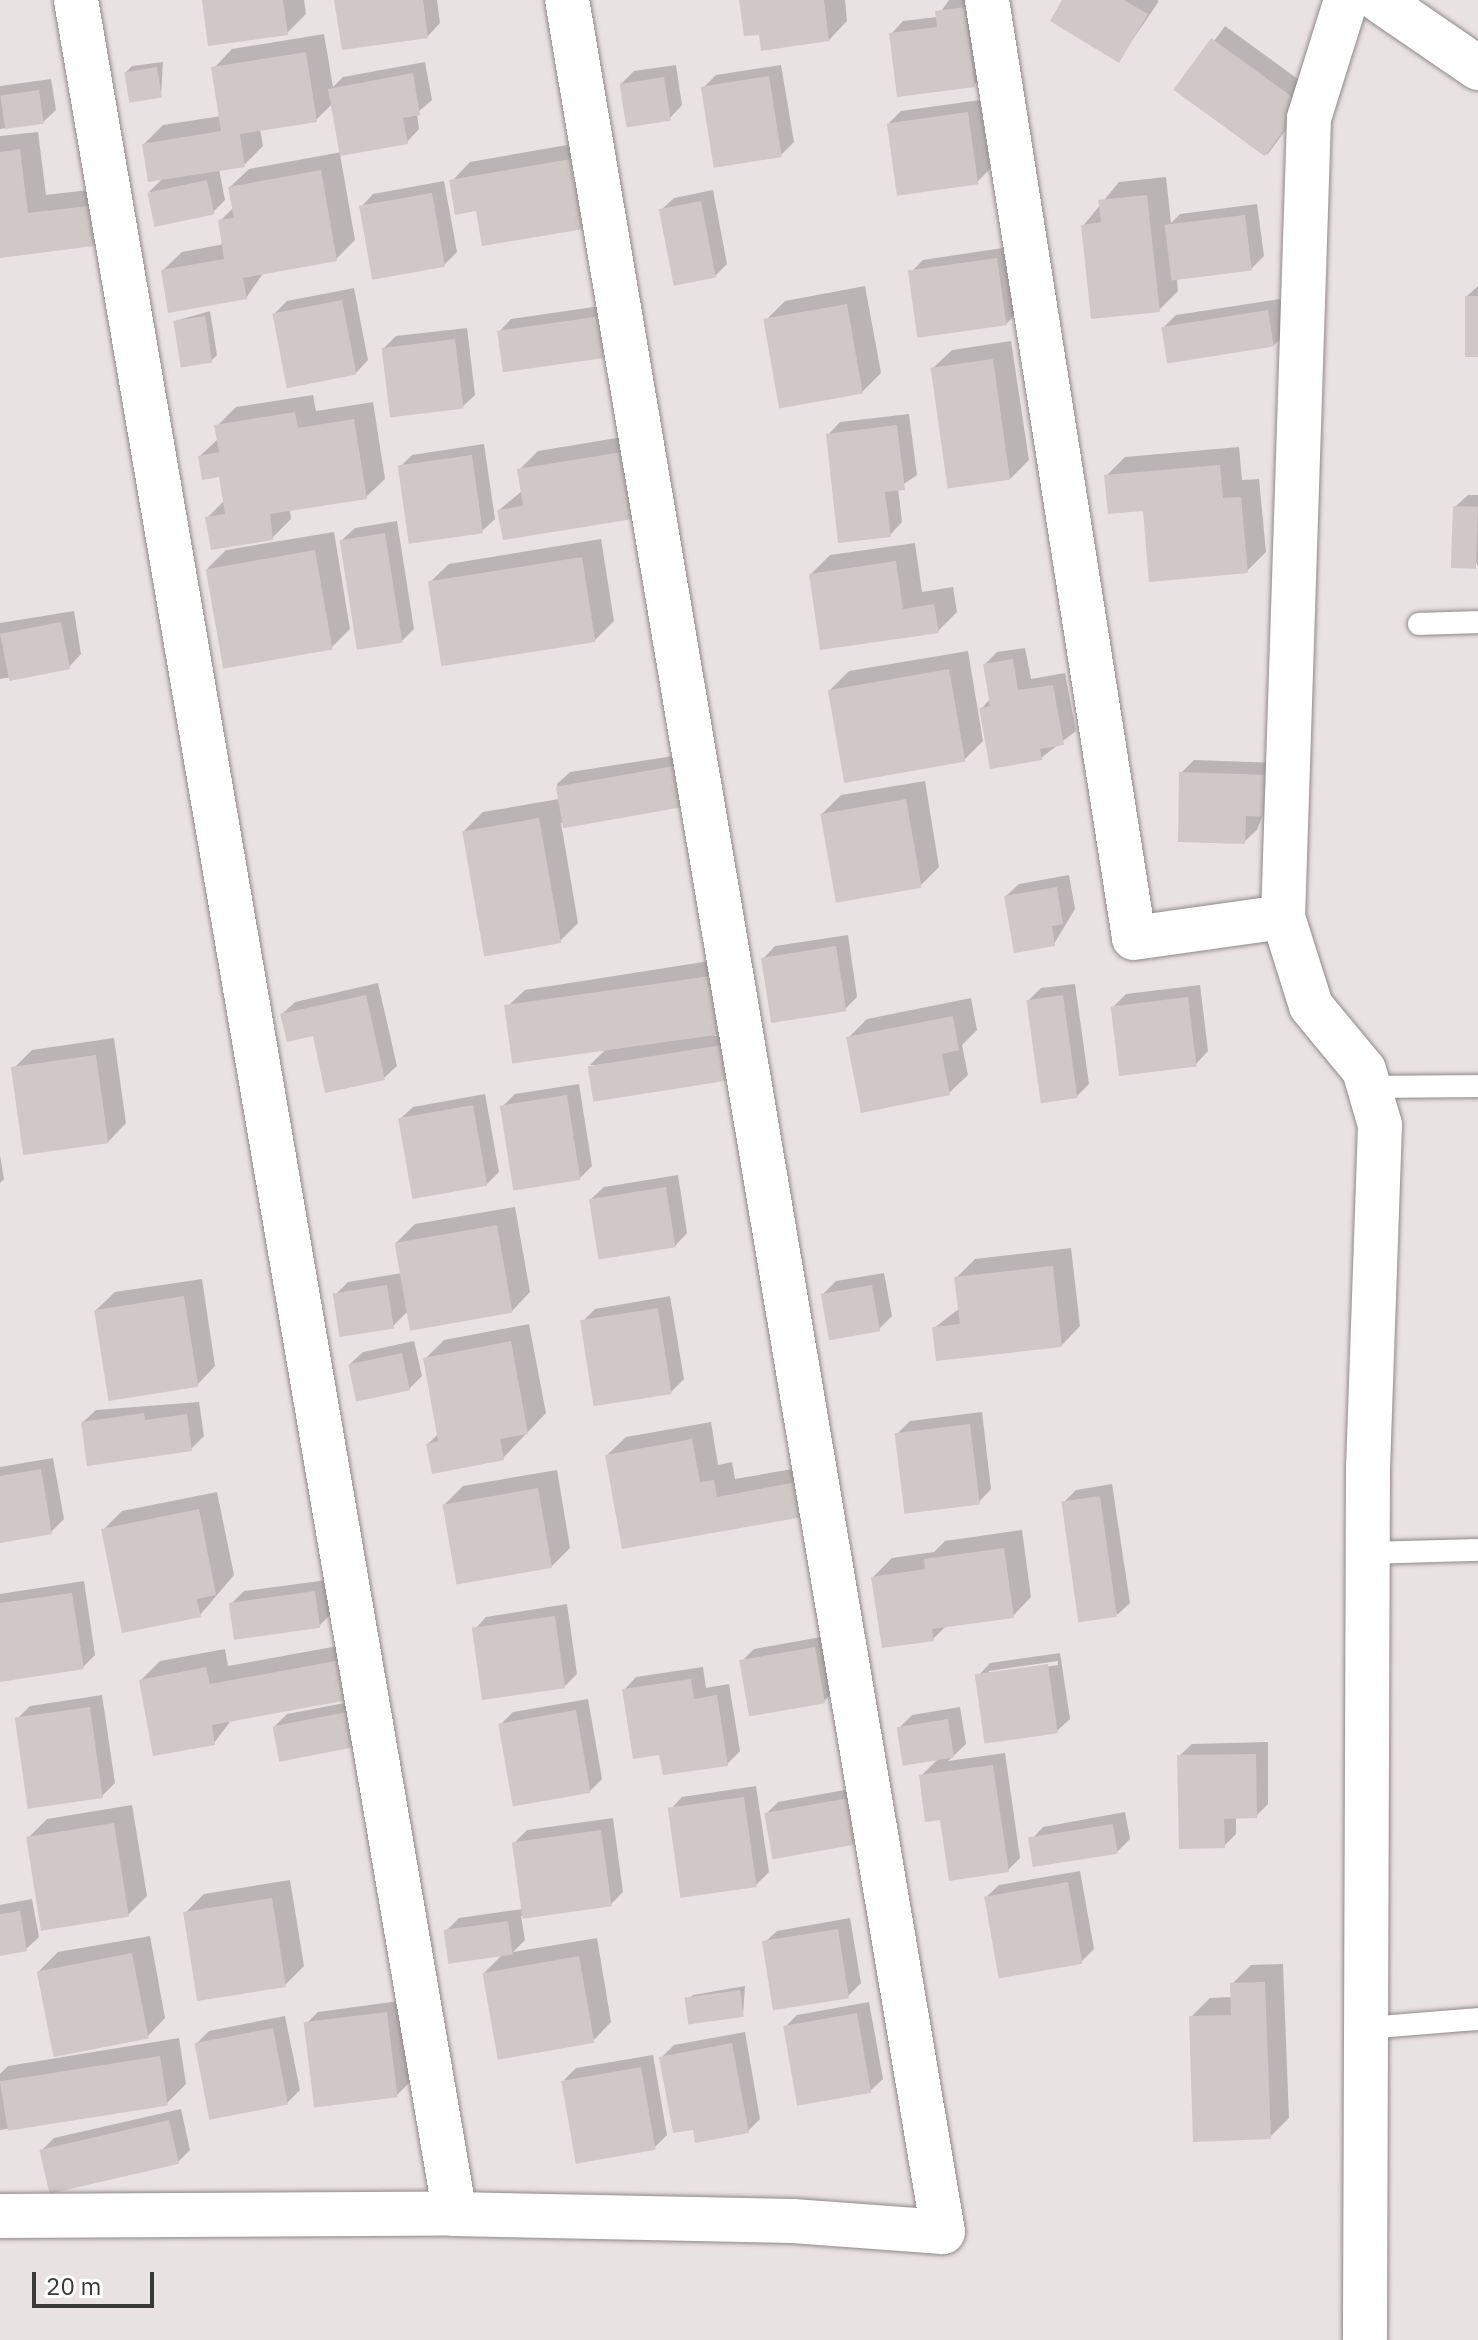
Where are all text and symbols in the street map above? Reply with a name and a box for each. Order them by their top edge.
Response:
scale bar [36,2256,158,2306]
text: 20 m [46,2270,101,2302]

